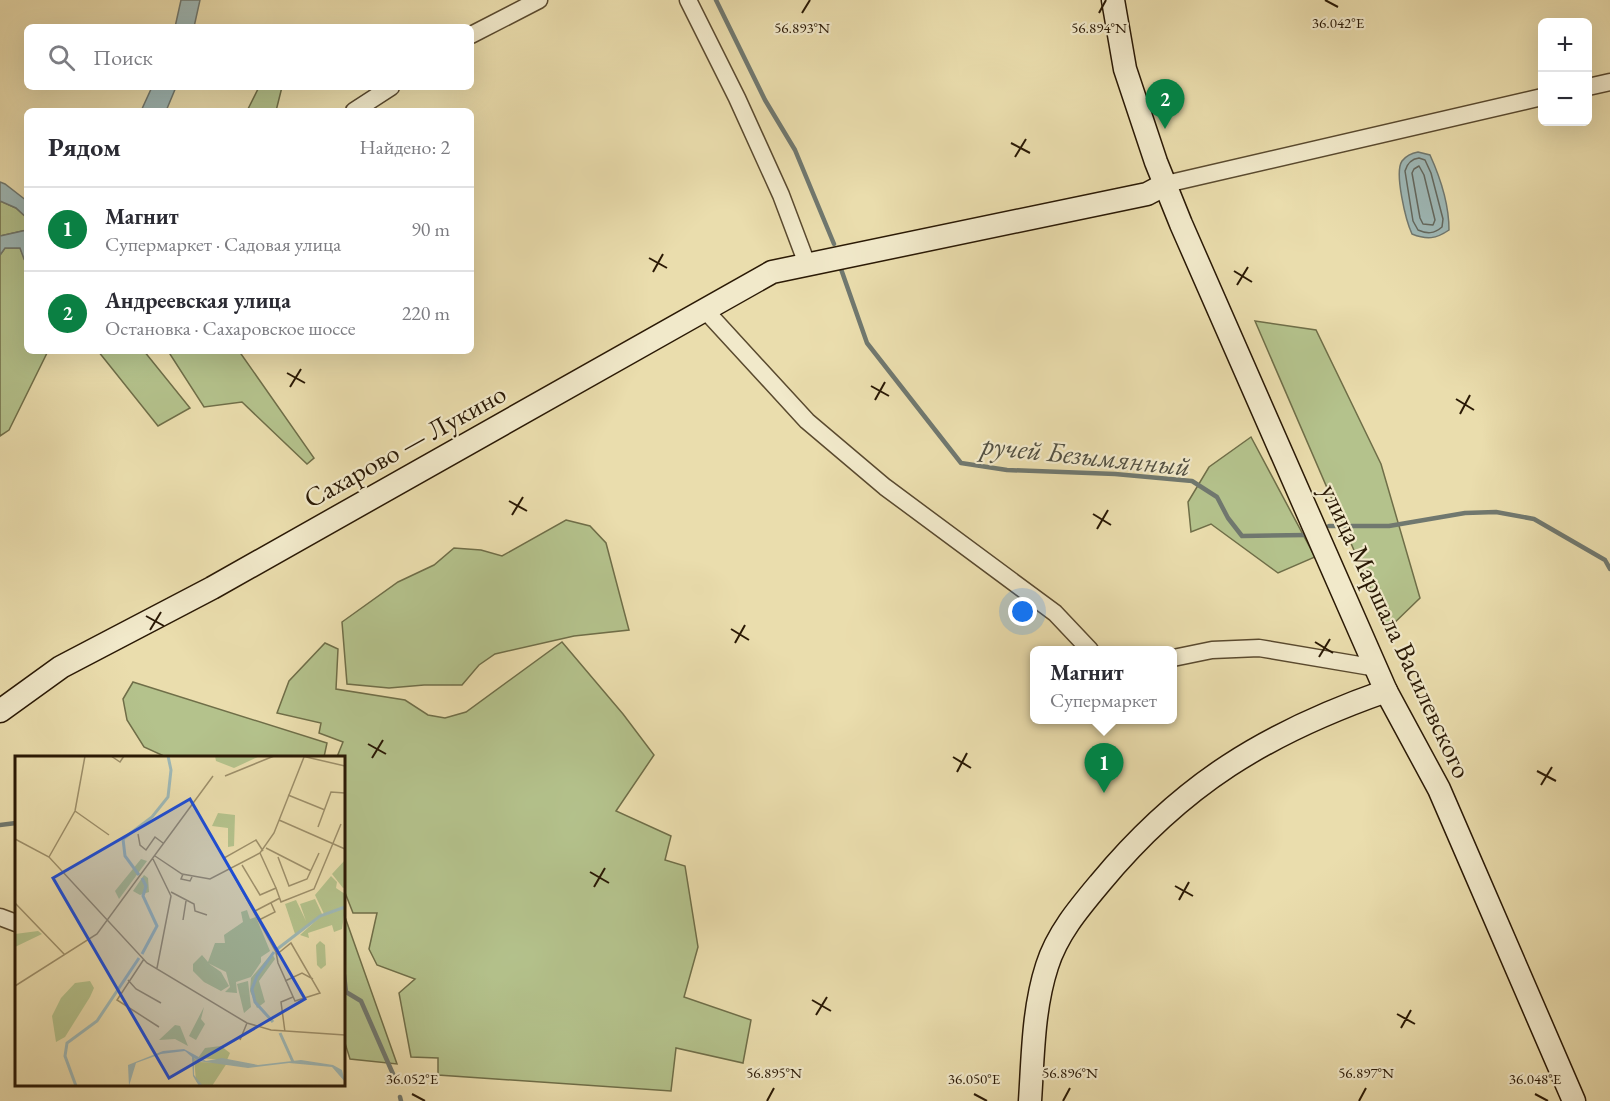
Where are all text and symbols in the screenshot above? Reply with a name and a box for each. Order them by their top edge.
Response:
text: 36.042°E [1312,13,1365,32]
text: 56.893°N [774,18,830,37]
text: 56.894°N [1071,18,1127,37]
map controls [1538,18,1592,126]
button: + [1538,18,1592,72]
search box [24,24,474,90]
icon: search [45,41,78,74]
text: Поиск [93,43,153,72]
button: − [1538,72,1592,126]
pin: 2 [1146,80,1184,129]
text: Рядом [48,130,121,164]
text: Найдено: 2 [359,134,450,160]
text: Магнит [105,202,179,231]
text: 1 [62,216,73,242]
text: 90 m [411,216,450,242]
text: Супермаркет · Садовая улица [105,231,341,257]
text: Андреевская улица [105,286,291,315]
text: 2 [62,300,73,326]
text: 220 m [402,300,450,326]
text: Остановка · Сахаровское шоссе [105,315,356,341]
street label: Сахарово — Лукино [297,375,512,516]
water label: ручей Безымянный [976,426,1192,484]
street label: улица Маршала Василевского [1313,478,1480,784]
your location [1008,597,1037,626]
popup [1030,646,1177,724]
text: Магнит [1050,658,1124,687]
text: Супермаркет [1050,687,1157,713]
pin: 1 [1084,744,1124,793]
inset map [15,756,345,1086]
text: 56.895°N [746,1063,802,1082]
text: 56.896°N [1042,1063,1098,1082]
text: 56.897°N [1338,1063,1394,1082]
text: 36.052°E [386,1069,439,1088]
text: 36.050°E [948,1069,1001,1088]
text: 36.048°E [1509,1069,1562,1088]

